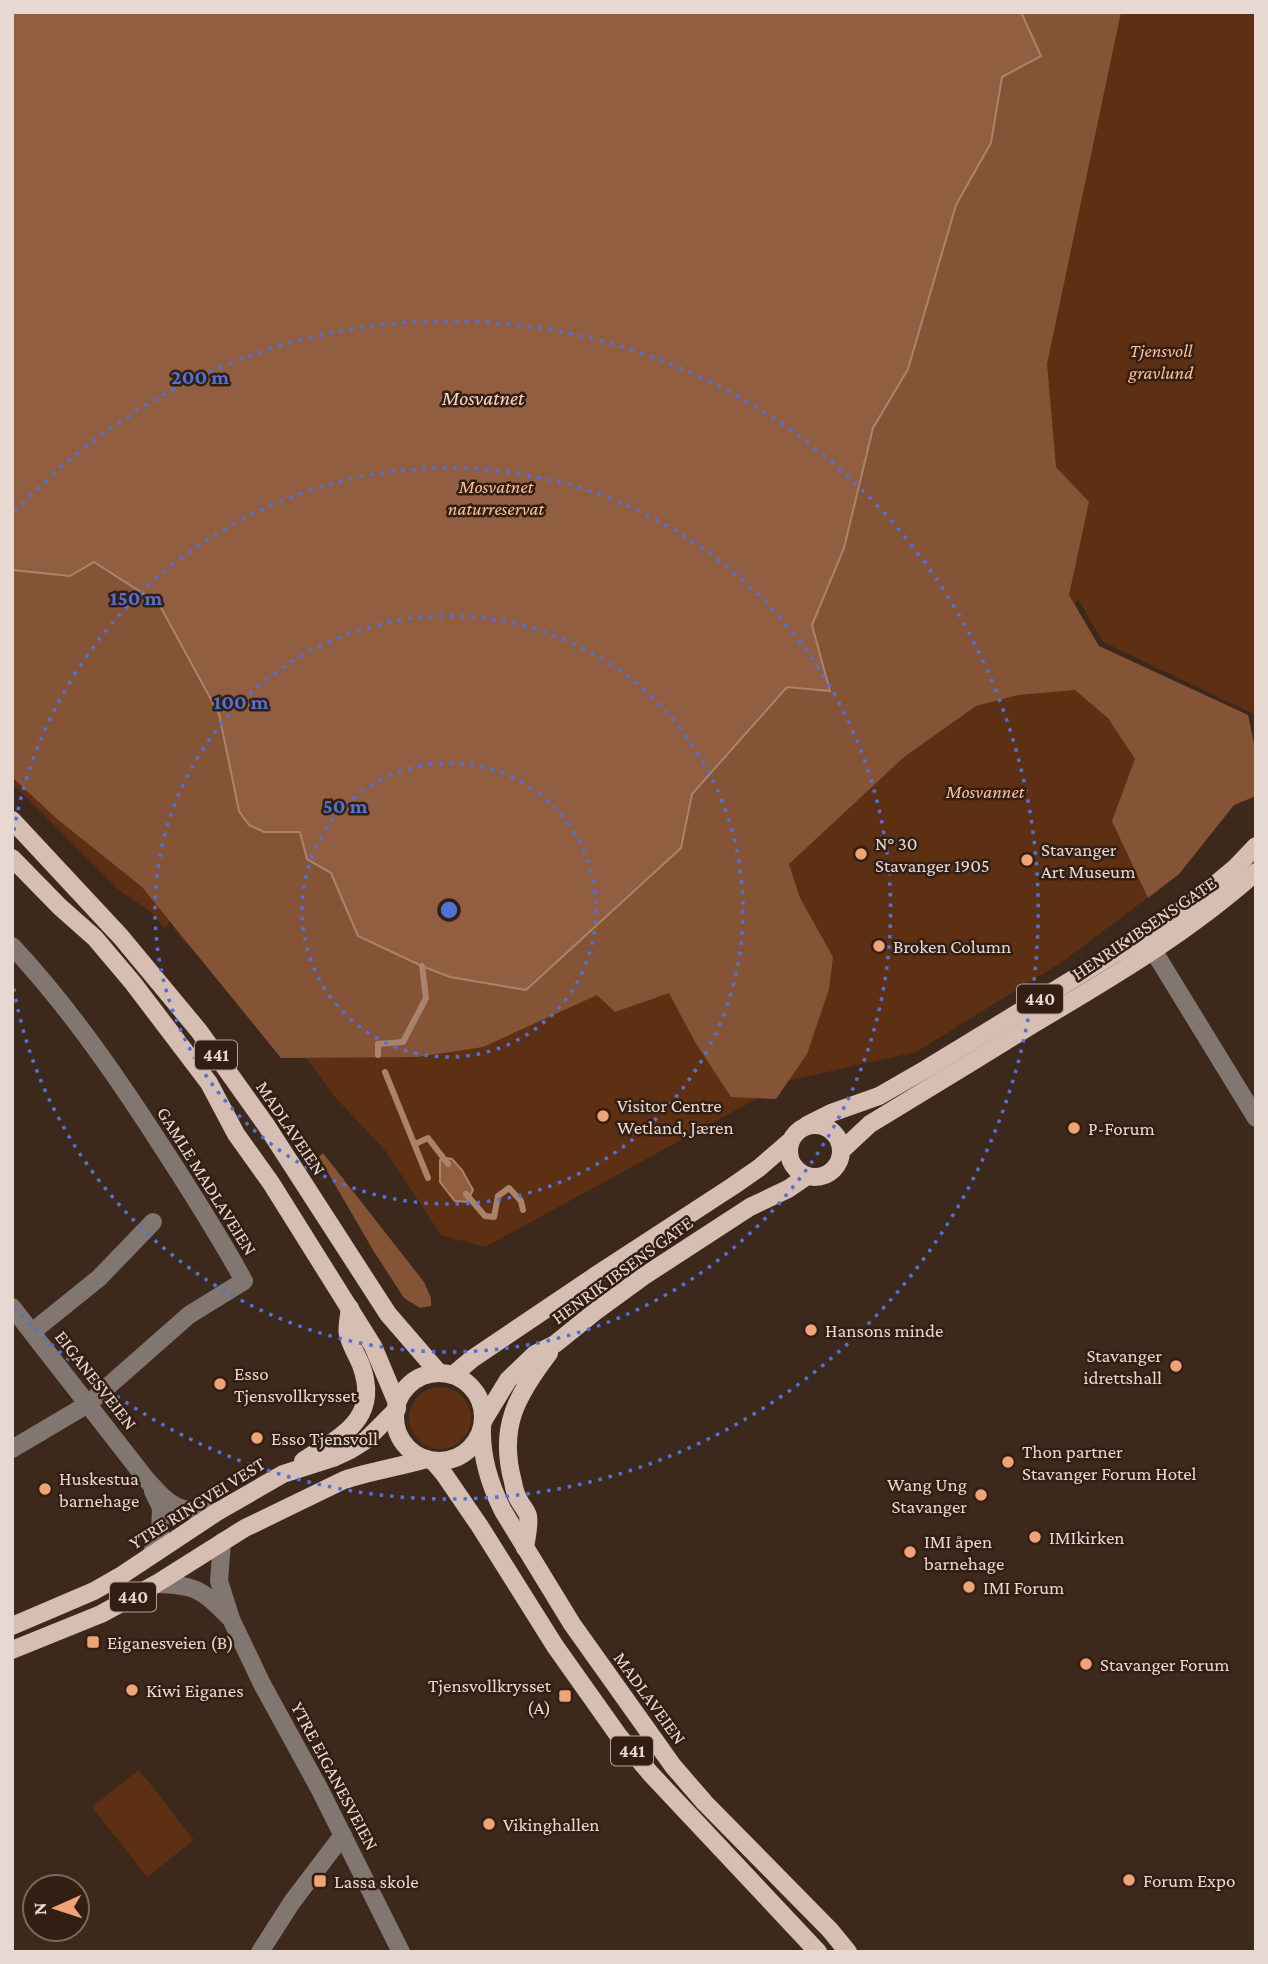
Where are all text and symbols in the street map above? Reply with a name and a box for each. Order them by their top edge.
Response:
park label: Tjensvoll gravlund [1128,340,1194,383]
text: 200 m [171,365,229,389]
water label: Mosvatnet [441,386,525,410]
park label: Mosvatnet naturreservat [448,476,545,519]
text: 150 m [110,586,163,610]
text: 100 m [213,690,269,714]
park label: Mosvannet [945,781,1025,802]
text: 50 m [323,794,368,818]
place label: N° 30 Stavanger 1905 [875,833,990,876]
place label: Stavanger Art Museum [1041,839,1135,882]
marker: N° 30 Stavanger 1905 [853,846,869,862]
marker: Stavanger Art Museum [1019,852,1035,868]
street label: HENRIK IBSENS GATE [1068,872,1220,984]
centre of rings [437,898,461,922]
place label: Broken Column [893,936,1011,957]
marker: Broken Column [871,938,887,954]
road number: 440 [1017,984,1063,1014]
road number: 441 [195,1040,237,1070]
street label: MADLAVEIEN [252,1077,330,1179]
place label: Visitor Centre Wetland, Jæren [617,1095,734,1138]
street label: GAMLE MADLAVEIEN [153,1103,261,1259]
marker: Visitor Centre Wetland, Jæren [595,1108,611,1124]
place label: P-Forum [1088,1118,1155,1139]
marker: P-Forum [1066,1120,1082,1136]
street label: HENRIK IBSENS GATE [547,1212,697,1328]
place label: Hansons minde [825,1320,943,1341]
marker: Hansons minde [803,1322,819,1338]
street label: EIGANESVEIEN [51,1326,141,1434]
place label: Stavanger idrettshall [1083,1345,1162,1388]
marker: Stavanger idrettshall [1168,1358,1184,1374]
place label: Esso Tjensvollkrysset [234,1363,358,1407]
marker: Esso Tjensvollkrysset [212,1376,228,1392]
place label: Esso Tjensvoll [271,1428,378,1450]
marker: Esso Tjensvoll [249,1430,265,1446]
place label: Thon partner Stavanger Forum Hotel [1022,1441,1197,1484]
street label: YTRE RINGVEI VEST [125,1452,269,1553]
marker: Thon partner Stavanger Forum Hotel [1000,1454,1016,1470]
place label: Huskestua barnehage [59,1468,139,1511]
place label: Wang Ung Stavanger [887,1474,967,1517]
marker: Huskestua barnehage [37,1481,53,1497]
marker: Wang Ung Stavanger [973,1487,989,1503]
place label: IMIkirken [1049,1527,1124,1548]
marker: IMIkirken [1027,1529,1043,1545]
place label: IMI åpen barnehage [924,1531,1004,1574]
marker: IMI åpen barnehage [902,1544,918,1560]
place label: IMI Forum [983,1577,1064,1598]
marker: IMI Forum [961,1579,977,1595]
road number: 440 [110,1582,156,1612]
place label: Eiganesveien (B) [107,1632,234,1654]
marker: Eiganesveien (B) [85,1634,101,1650]
street label: MADLAVEIEN [609,1648,691,1748]
place label: Stavanger Forum [1100,1654,1230,1675]
marker: Stavanger Forum [1078,1656,1094,1672]
place label: Tjensvollkrysset (A) [428,1675,552,1719]
place label: Kiwi Eiganes [146,1680,244,1701]
marker: Kiwi Eiganes [124,1682,140,1698]
marker: Tjensvollkrysset (A) [557,1688,573,1704]
street label: YTRE EIGANESVEIEN [287,1698,383,1854]
road number: 441 [611,1736,653,1766]
place label: Vikinghallen [503,1814,599,1835]
marker: Vikinghallen [481,1816,497,1832]
place label: Forum Expo [1143,1870,1235,1891]
place label: Lassa skole [334,1871,419,1892]
marker: Forum Expo [1121,1872,1137,1888]
north arrow [21,1873,91,1943]
marker: Lassa skole [312,1873,328,1889]
text: N [29,1902,50,1916]

